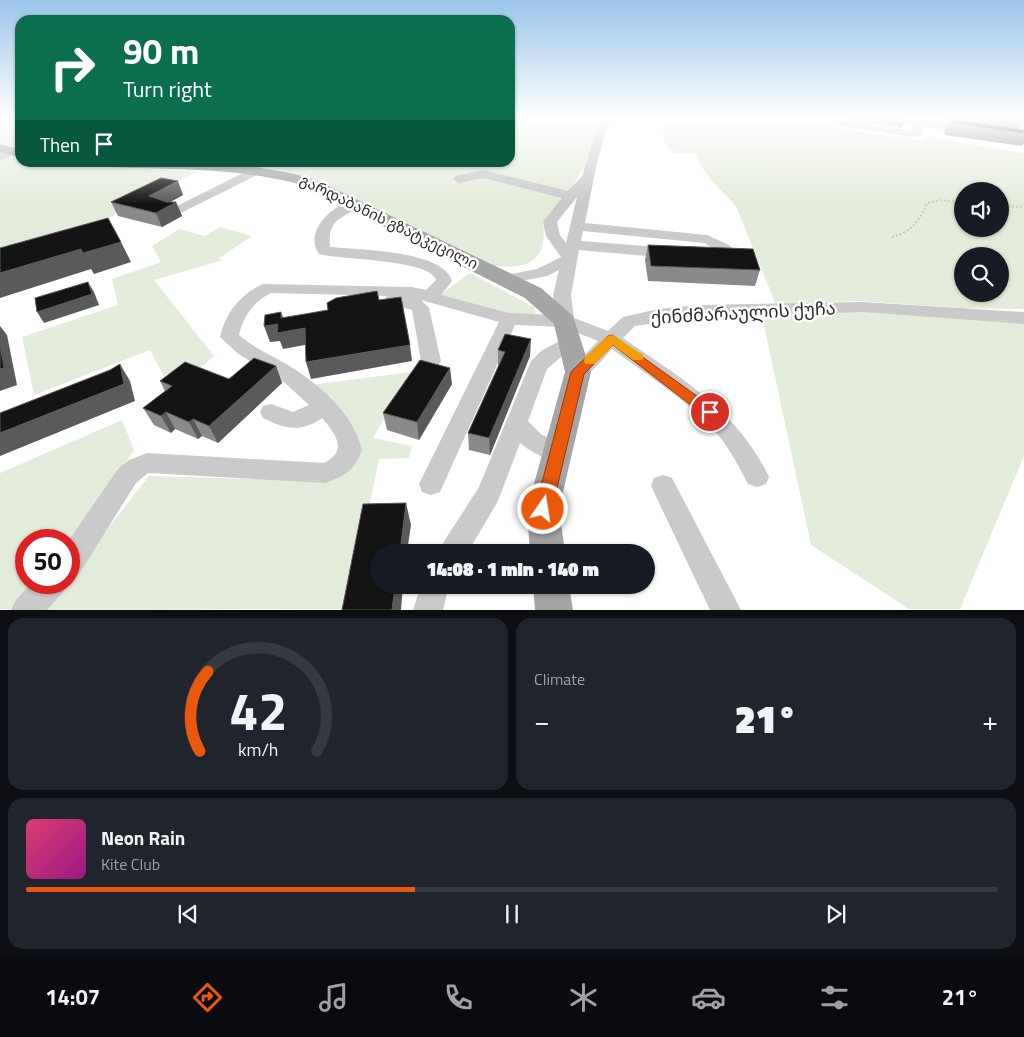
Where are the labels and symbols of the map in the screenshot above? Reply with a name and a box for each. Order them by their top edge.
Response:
street label: გარდაბანის გზატკეცილი [296,168,482,275]
street label: ქინძმარაულის ქუჩა [650,294,836,331]
pin [689,391,731,433]
position arrow [516,482,568,534]
speed limit sign: 50 [15,529,80,594]

